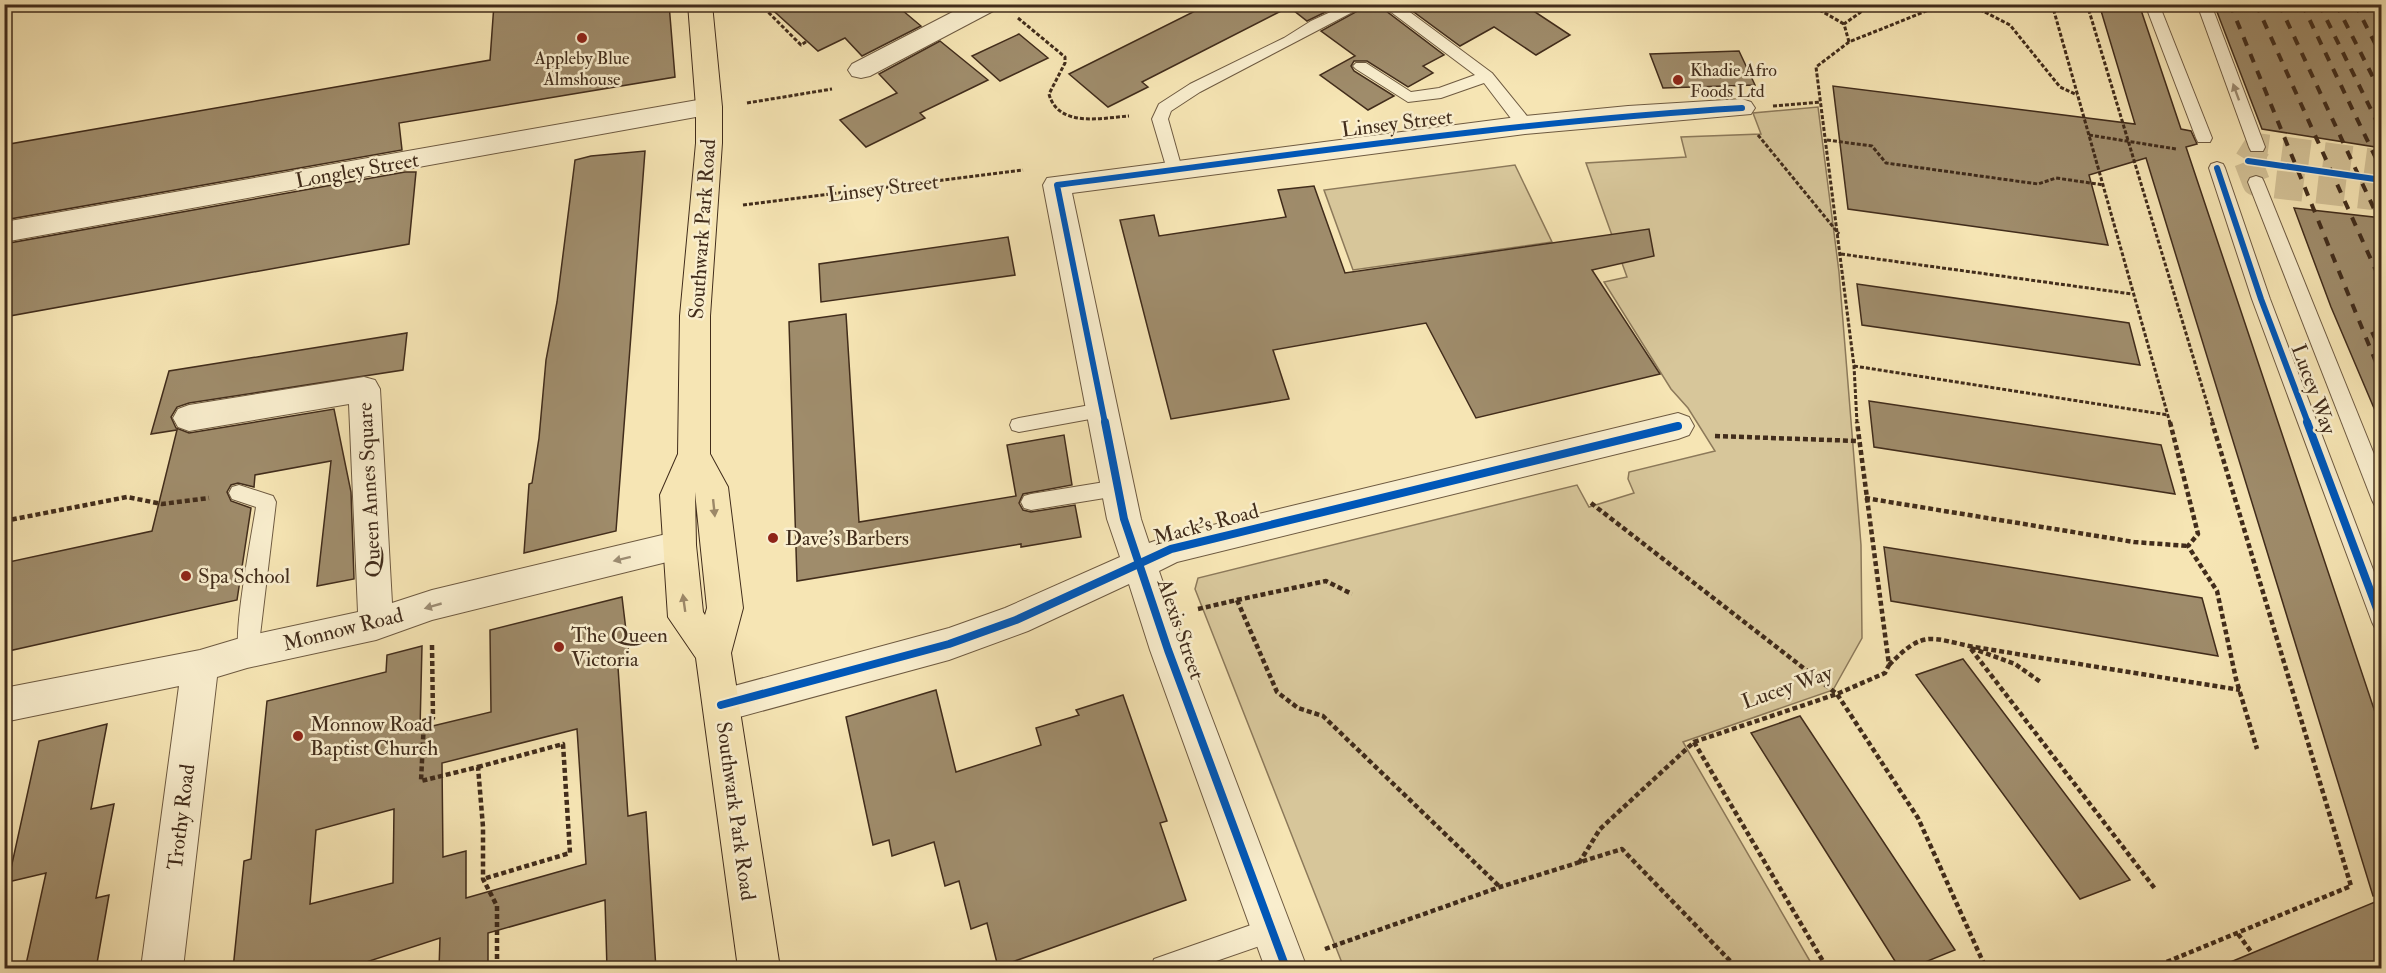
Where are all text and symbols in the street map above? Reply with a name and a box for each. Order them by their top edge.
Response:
marker: Appleby Blue Almshouse [575,31,589,45]
place label: Appleby Blue Almshouse [533,47,630,91]
place label: Khadie Afro Foods Ltd [1690,59,1777,103]
marker: Khadie Afro Foods Ltd [1671,73,1685,87]
one-way arrow [2231,83,2241,101]
street label: Linsey Street [1340,103,1454,144]
street label: Southwark Park Road [683,137,722,320]
street label: Longley Street [293,146,421,195]
street label: Linsey Street [826,168,940,209]
street label: Lucey Way [2285,340,2343,439]
street label: Queen Annes Square [351,401,388,578]
street label: Mack's Road [1151,497,1262,551]
one-way arrow [709,499,718,518]
place label: Dave's Barbers [785,525,909,552]
marker: Dave's Barbers [766,531,780,545]
one-way arrow [613,554,631,564]
place label: Spa School [198,563,291,590]
marker: Spa School [179,569,193,583]
street label: Alexis Street [1150,574,1210,683]
one-way arrow [680,594,689,613]
street label: Monnow Road [280,601,407,657]
one-way arrow [424,601,442,611]
place label: The Queen Victoria [571,622,668,673]
marker: The Queen Victoria [552,640,566,654]
street label: Lucey Way [1738,659,1837,716]
place label: Monnow Road Baptist Church [310,711,438,762]
street label: Southwark Park Road [710,720,762,903]
marker: Monnow Road Baptist Church [291,729,305,743]
street label: Trothy Road [162,762,201,871]

